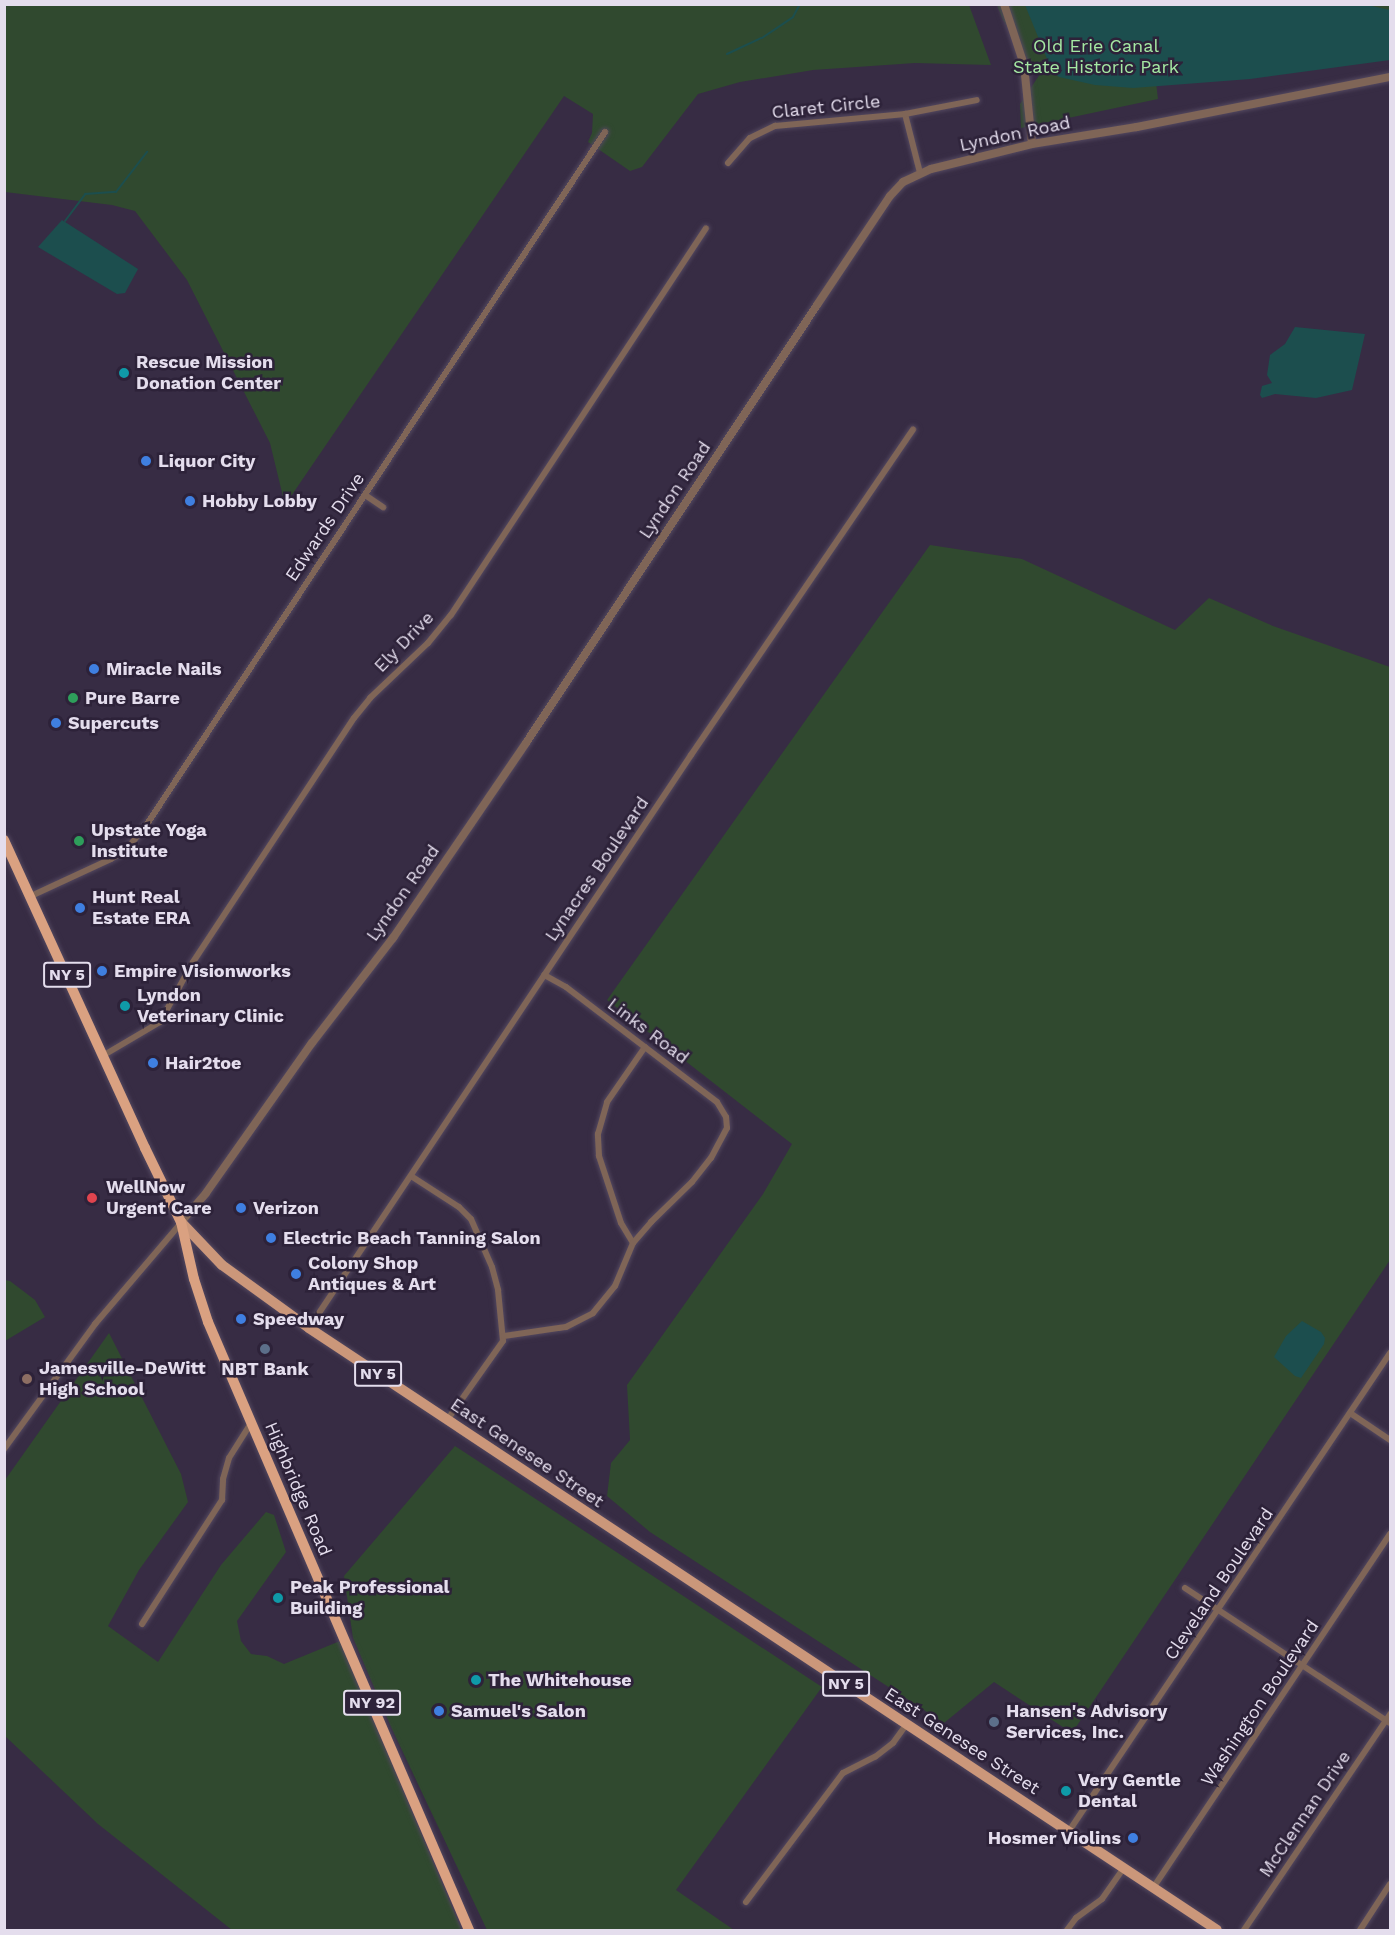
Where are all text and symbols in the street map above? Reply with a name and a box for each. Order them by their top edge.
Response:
park label: Old Erie Canal State Historic Park [1013,36,1179,78]
street label: Claret Circle [771,91,881,123]
street label: Lyndon Road [958,112,1072,156]
place label: Rescue Mission Donation Center [136,352,281,394]
marker: Rescue Mission Donation Center [117,366,131,380]
street label: Lyndon Road [634,437,716,543]
place label: Liquor City [158,450,256,472]
marker: Liquor City [139,454,153,468]
street label: Edwards Drive [281,469,369,585]
place label: Hobby Lobby [202,490,317,512]
marker: Hobby Lobby [183,494,197,508]
street label: Ely Drive [370,607,438,677]
place label: Miracle Nails [106,658,222,680]
marker: Miracle Nails [87,662,101,676]
place label: Pure Barre [85,687,180,709]
marker: Pure Barre [66,691,80,705]
place label: Supercuts [68,712,159,734]
marker: Supercuts [49,716,63,730]
street label: Lynacres Boulevard [541,793,653,945]
place label: Upstate Yoga Institute [91,820,207,862]
marker: Upstate Yoga Institute [72,834,86,848]
street label: Lyndon Road [362,841,444,945]
place label: Hunt Real Estate ERA [92,887,190,930]
marker: Hunt Real Estate ERA [73,901,87,915]
place label: Empire Visionworks [114,960,291,982]
road number: NY 5 [42,962,92,988]
marker: Empire Visionworks [95,964,109,978]
place label: Lyndon Veterinary Clinic [137,985,284,1028]
street label: Links Road [603,993,693,1069]
marker: Lyndon Veterinary Clinic [118,999,132,1013]
place label: Hair2toe [165,1052,242,1074]
marker: Hair2toe [146,1056,160,1070]
place label: WellNow Urgent Care [106,1177,212,1220]
marker: WellNow Urgent Care [83,1189,101,1207]
place label: Verizon [253,1197,319,1219]
marker: Verizon [234,1201,248,1215]
place label: Electric Beach Tanning Salon [283,1227,541,1249]
marker: Electric Beach Tanning Salon [264,1231,278,1245]
place label: Colony Shop Antiques & Art [308,1253,436,1296]
marker: Colony Shop Antiques & Art [289,1267,303,1281]
place label: Speedway [253,1308,344,1330]
marker: Speedway [234,1312,248,1326]
marker: NBT Bank [258,1342,272,1356]
place label: Jamesville-DeWitt High School [39,1358,206,1400]
place label: NBT Bank [221,1358,309,1380]
road number: NY 5 [352,1361,404,1387]
marker: Jamesville-DeWitt High School [20,1372,34,1386]
street label: East Genesee Street [446,1394,608,1512]
street label: Highbridge Road [260,1419,336,1559]
street label: Cleveland Boulevard [1160,1504,1278,1664]
place label: Peak Professional Building [290,1577,450,1620]
marker: Peak Professional Building [271,1591,285,1605]
street label: Washington Boulevard [1196,1616,1324,1790]
place label: The Whitehouse [488,1669,632,1691]
road number: NY 5 [820,1671,872,1697]
marker: The Whitehouse [469,1673,483,1687]
street label: East Genesee Street [880,1683,1044,1799]
road number: NY 92 [342,1690,402,1716]
place label: Samuel's Salon [451,1700,586,1722]
place label: Hansen's Advisory Services, Inc. [1006,1701,1168,1744]
marker: Samuel's Salon [432,1704,446,1718]
marker: Hansen's Advisory Services, Inc. [987,1715,1001,1729]
street label: McClennan Drive [1255,1747,1355,1881]
place label: Very Gentle Dental [1078,1770,1181,1812]
marker: Very Gentle Dental [1059,1784,1073,1798]
place label: Hosmer Violins [987,1827,1121,1849]
marker: Hosmer Violins [1126,1831,1140,1845]

